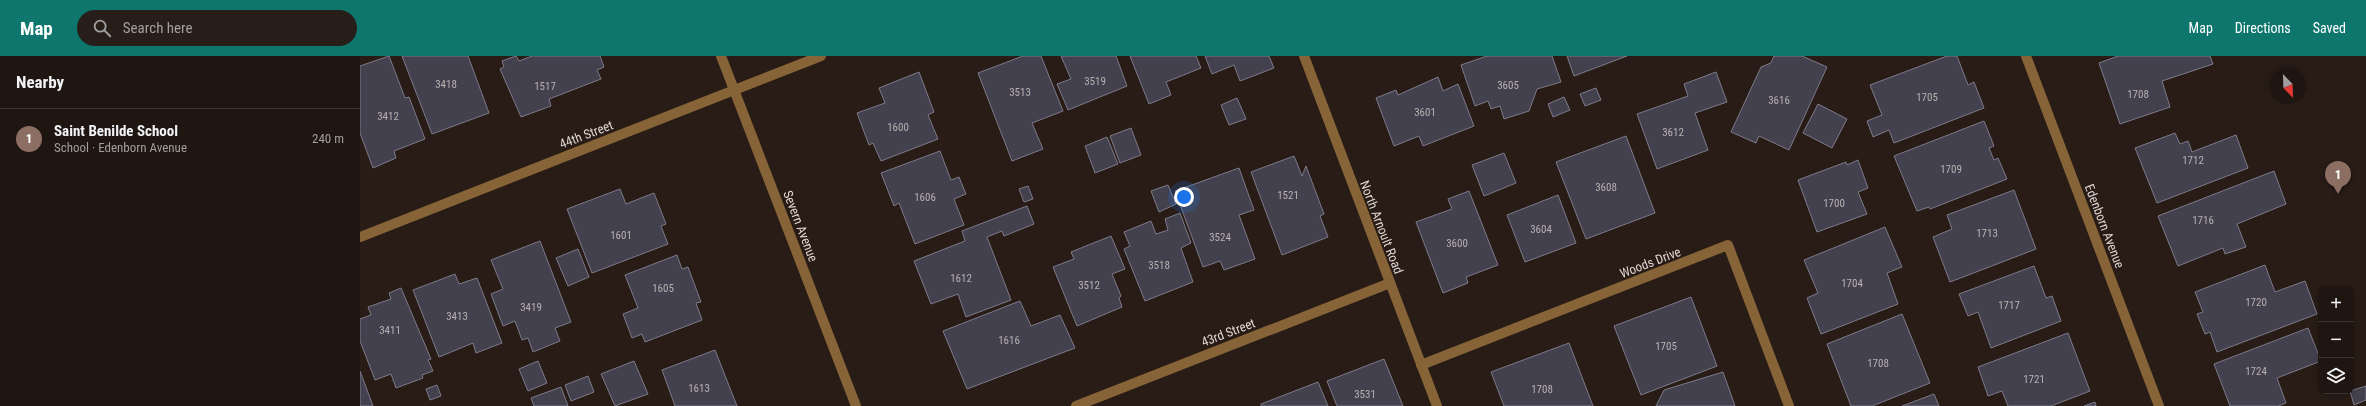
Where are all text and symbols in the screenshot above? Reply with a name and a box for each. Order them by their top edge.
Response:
search box [77,10,357,46]
text: Map [20,17,53,40]
icon: search [91,17,113,39]
text: Search here [123,19,193,37]
text: Map [2189,20,2213,36]
text: Directions [2235,20,2291,36]
text: Saved [2313,20,2346,36]
north arrow [2270,68,2306,104]
text: Nearby [16,72,64,92]
house number: 3519 [1084,75,1106,88]
house number: 3418 [435,78,457,91]
house number: 3605 [1497,79,1519,92]
house number: 1517 [534,80,556,93]
house number: 3513 [1009,86,1031,99]
house number: 1708 [2127,88,2149,101]
house number: 1705 [1916,91,1938,104]
house number: 3616 [1768,94,1790,107]
house number: 3601 [1414,106,1436,119]
house number: 3412 [377,110,399,123]
street label: 44th Street [557,117,615,152]
house number: 1600 [887,121,909,134]
text: Saint Benilde School [54,122,178,140]
house number: 3612 [1662,126,1684,139]
text: 1 [26,131,32,146]
text: 240 m [312,131,344,146]
text: School · Edenborn Avenue [54,140,187,155]
house number: 1712 [2182,154,2204,167]
pin: 1 [2325,161,2351,194]
house number: 1709 [1940,163,1962,176]
street label: North Arnoult Road [1357,179,1406,276]
house number: 3608 [1595,181,1617,194]
street label: Edenborn Avenue [2082,182,2127,270]
your location [1174,187,1194,207]
street label: Severn Avenue [780,188,821,264]
house number: 1521 [1277,189,1299,202]
house number: 1606 [914,191,936,204]
house number: 1700 [1823,197,1845,210]
house number: 1716 [2192,214,2214,227]
house number: 3604 [1530,223,1552,236]
house number: 1713 [1976,227,1998,240]
house number: 1601 [610,229,632,242]
house number: 3524 [1209,231,1231,244]
house number: 3600 [1446,237,1468,250]
street label: Woods Drive [1618,244,1683,281]
house number: 3518 [1148,259,1170,272]
house number: 1612 [950,272,972,285]
house number: 1704 [1841,277,1863,290]
house number: 3512 [1078,279,1100,292]
house number: 1605 [652,282,674,295]
map controls [2318,286,2354,394]
button: + [2318,286,2354,322]
house number: 1720 [2245,296,2267,309]
house number: 1717 [1998,299,2020,312]
house number: 3419 [520,301,542,314]
house number: 3413 [446,310,468,323]
street label: 43rd Street [1199,315,1257,350]
button: − [2318,322,2354,358]
house number: 3411 [379,324,401,337]
house number: 1616 [998,334,1020,347]
house number: 1705 [1655,340,1677,353]
house number: 1708 [1867,357,1889,370]
button: layers [2318,358,2354,394]
house number: 1724 [2245,365,2267,378]
house number: 1721 [2023,373,2045,386]
house number: 1613 [688,382,710,395]
house number: 1708 [1531,383,1553,396]
house number: 3531 [1354,388,1376,401]

